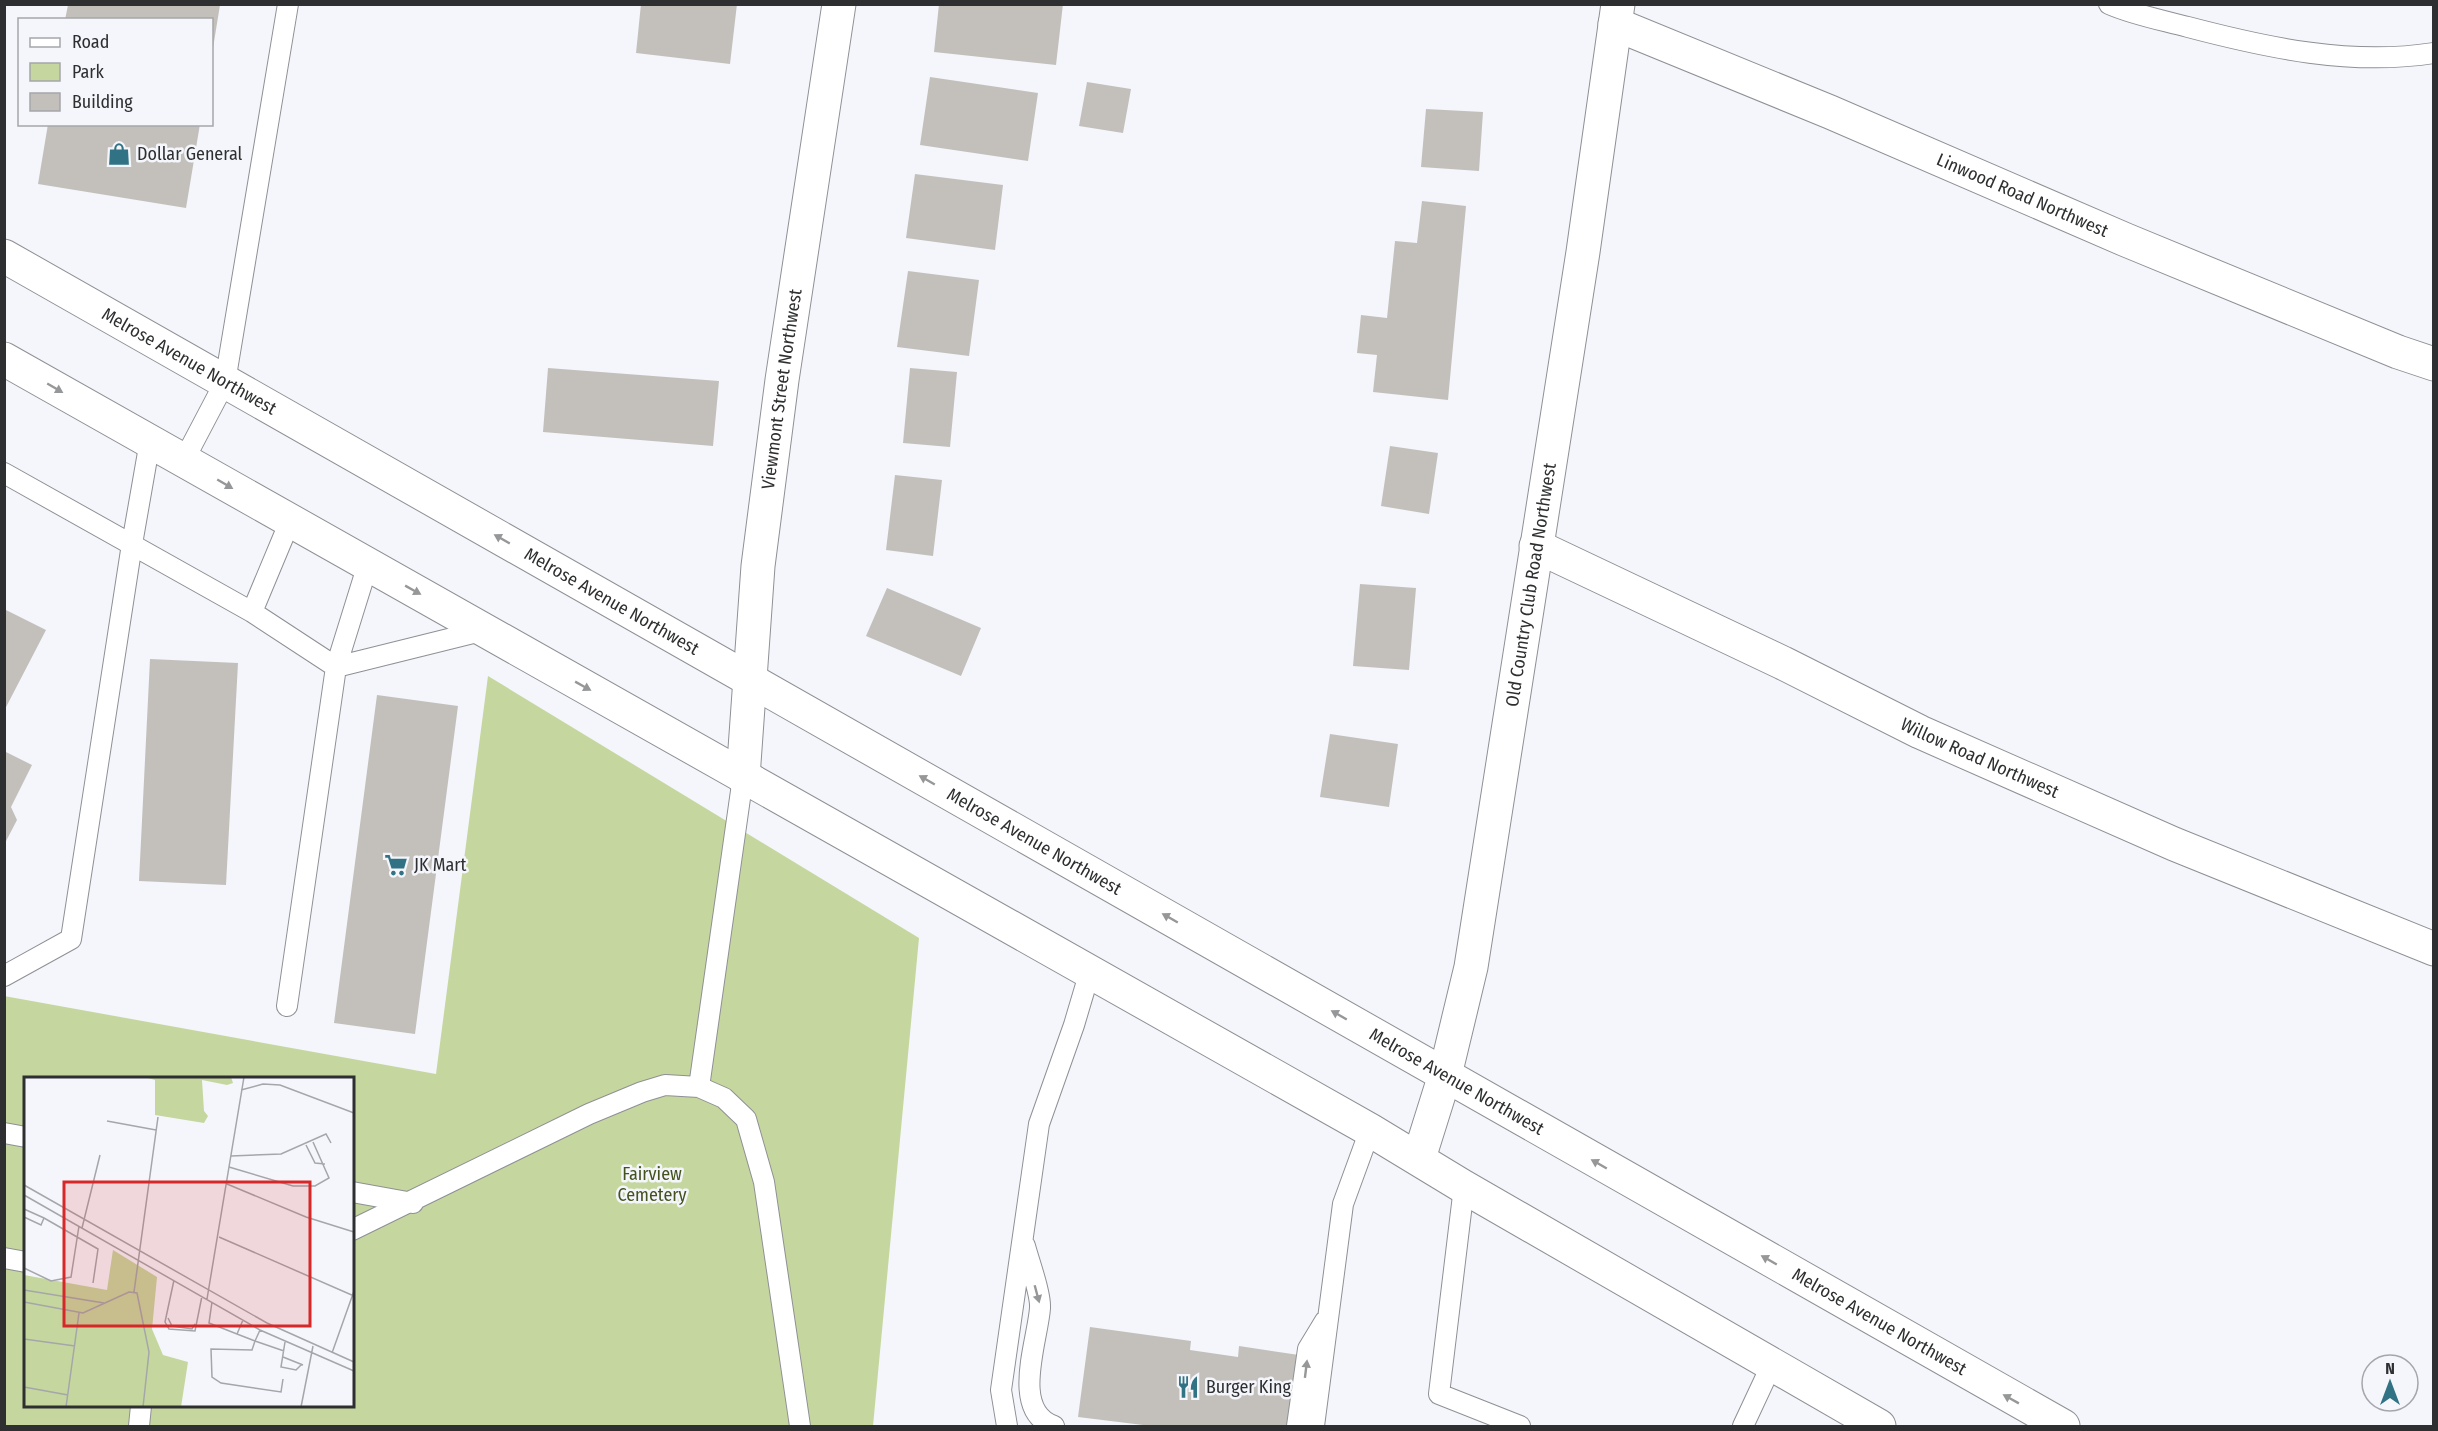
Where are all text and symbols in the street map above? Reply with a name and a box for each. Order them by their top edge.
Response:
legend [18,18,213,126]
text: Road [72,31,109,53]
text: Park [72,61,105,83]
text: Building [72,91,133,113]
shop icon: Dollar General [106,141,132,167]
place label: Dollar General [137,143,243,165]
street label: Linwood Road Northwest [1933,148,2112,242]
street label: Viewmont Street Northwest [757,287,807,491]
street label: Melrose Avenue Northwest [98,303,281,420]
one-way arrow [47,382,64,392]
street label: Old Country Club Road Northwest [1501,461,1561,708]
one-way arrow [217,478,233,489]
one-way arrow [493,534,510,544]
street label: Melrose Avenue Northwest [521,543,703,660]
one-way arrow [405,584,422,594]
one-way arrow [574,681,591,691]
street label: Willow Road Northwest [1897,713,2062,803]
one-way arrow [919,775,935,786]
street label: Melrose Avenue Northwest [943,783,1126,900]
supermarket icon: JK Mart [383,852,409,878]
place label: JK Mart [414,854,467,876]
one-way arrow [1162,913,1178,924]
one-way arrow [1330,1010,1347,1020]
street label: Melrose Avenue Northwest [1366,1023,1548,1140]
inset map [24,1077,354,1407]
one-way arrow [1591,1159,1608,1169]
park label: Fairview Cemetery [617,1163,687,1206]
one-way arrow [1761,1255,1777,1266]
street label: Melrose Avenue Northwest [1788,1263,1971,1380]
one-way arrow [1033,1285,1043,1303]
north arrow [2360,1353,2420,1413]
one-way arrow [1301,1359,1310,1378]
text: N [2385,1359,2395,1378]
restaurant icon: Burger King [1175,1374,1201,1400]
place label: Burger King [1206,1376,1291,1398]
one-way arrow [2002,1394,2019,1404]

